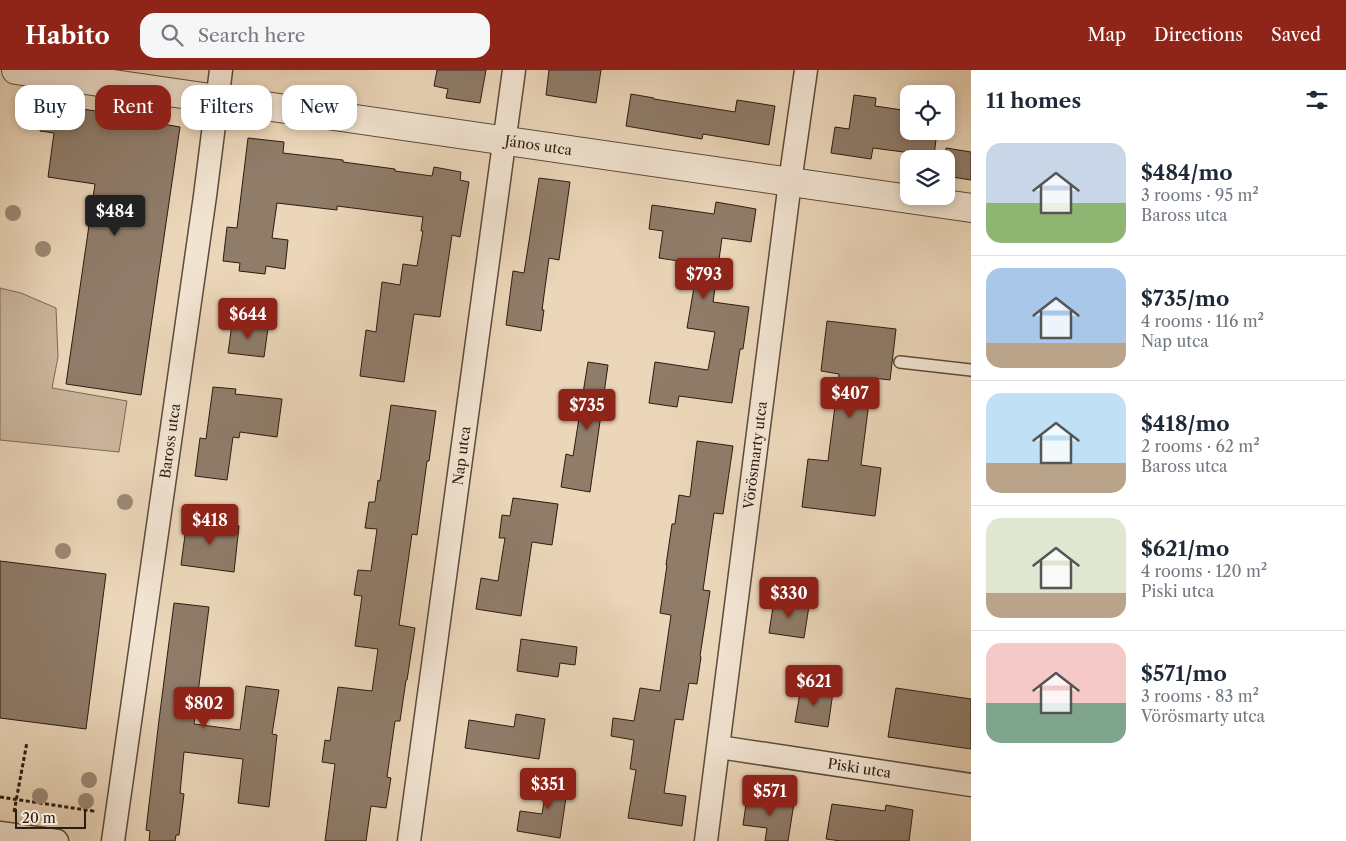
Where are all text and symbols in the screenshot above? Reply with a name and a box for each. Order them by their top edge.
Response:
search box [140,13,490,58]
text: Habito [25,21,110,50]
icon: search [158,21,186,49]
text: Search here [198,24,305,47]
text: Map [1087,24,1126,46]
text: Directions [1154,24,1243,46]
text: Saved [1271,24,1321,46]
chip: Buy [15,85,85,130]
chip: Rent [95,85,171,130]
chip: Filters [181,85,272,130]
chip: New [282,85,357,130]
map controls [900,85,955,205]
button: locate [900,85,955,140]
icon: filters [1303,86,1331,114]
text: 11 homes [986,88,1081,113]
street label: János utca [502,131,574,159]
button: layers [900,150,955,205]
text: $484/mo [1141,160,1233,185]
icon: home [1026,163,1086,223]
text: 3 rooms · 95 m² [1141,185,1259,205]
pin: $484 [85,194,145,237]
text: $484 [96,201,134,221]
text: Baross utca [1141,205,1228,225]
pin: $793 [674,258,734,300]
text: $793 [686,264,722,284]
text: $735/mo [1141,286,1229,311]
icon: home [1026,288,1086,348]
pin: $644 [218,298,278,340]
text: $644 [229,304,267,324]
text: 4 rooms · 116 m² [1141,311,1264,331]
text: Nap utca [1141,331,1209,351]
pin: $407 [820,376,880,419]
text: $407 [832,383,868,403]
pin: $735 [557,388,617,431]
text: $735 [569,395,605,415]
street label: Vörösmarty utca [739,399,771,511]
street label: Baross utca [156,402,184,480]
text: $418/mo [1141,411,1230,436]
icon: home [1026,413,1086,473]
street label: Nap utca [449,424,474,486]
text: 2 rooms · 62 m² [1141,436,1260,456]
text: Baross utca [1141,456,1228,476]
pin: $418 [180,504,240,546]
text: $418 [192,510,228,530]
text: $621/mo [1141,536,1229,561]
icon: home [1026,538,1086,598]
text: 4 rooms · 120 m² [1141,561,1267,581]
pin: $330 [759,576,819,619]
text: Piski utca [1141,581,1214,601]
text: $330 [770,583,808,603]
text: $571/mo [1141,661,1227,686]
icon: home [1026,663,1086,723]
pin: $621 [784,664,844,707]
text: $621 [796,671,832,691]
pin: $802 [174,686,234,729]
text: 3 rooms · 83 m² [1141,686,1259,706]
text: $802 [185,693,223,713]
text: Vörösmarty utca [1141,706,1265,726]
street label: Piski utca [826,754,893,782]
pin: $351 [518,768,578,810]
text: $351 [531,774,565,794]
pin: $571 [740,774,800,817]
text: $571 [753,781,787,801]
scale bar [15,806,86,829]
text: 20 m [22,809,56,827]

